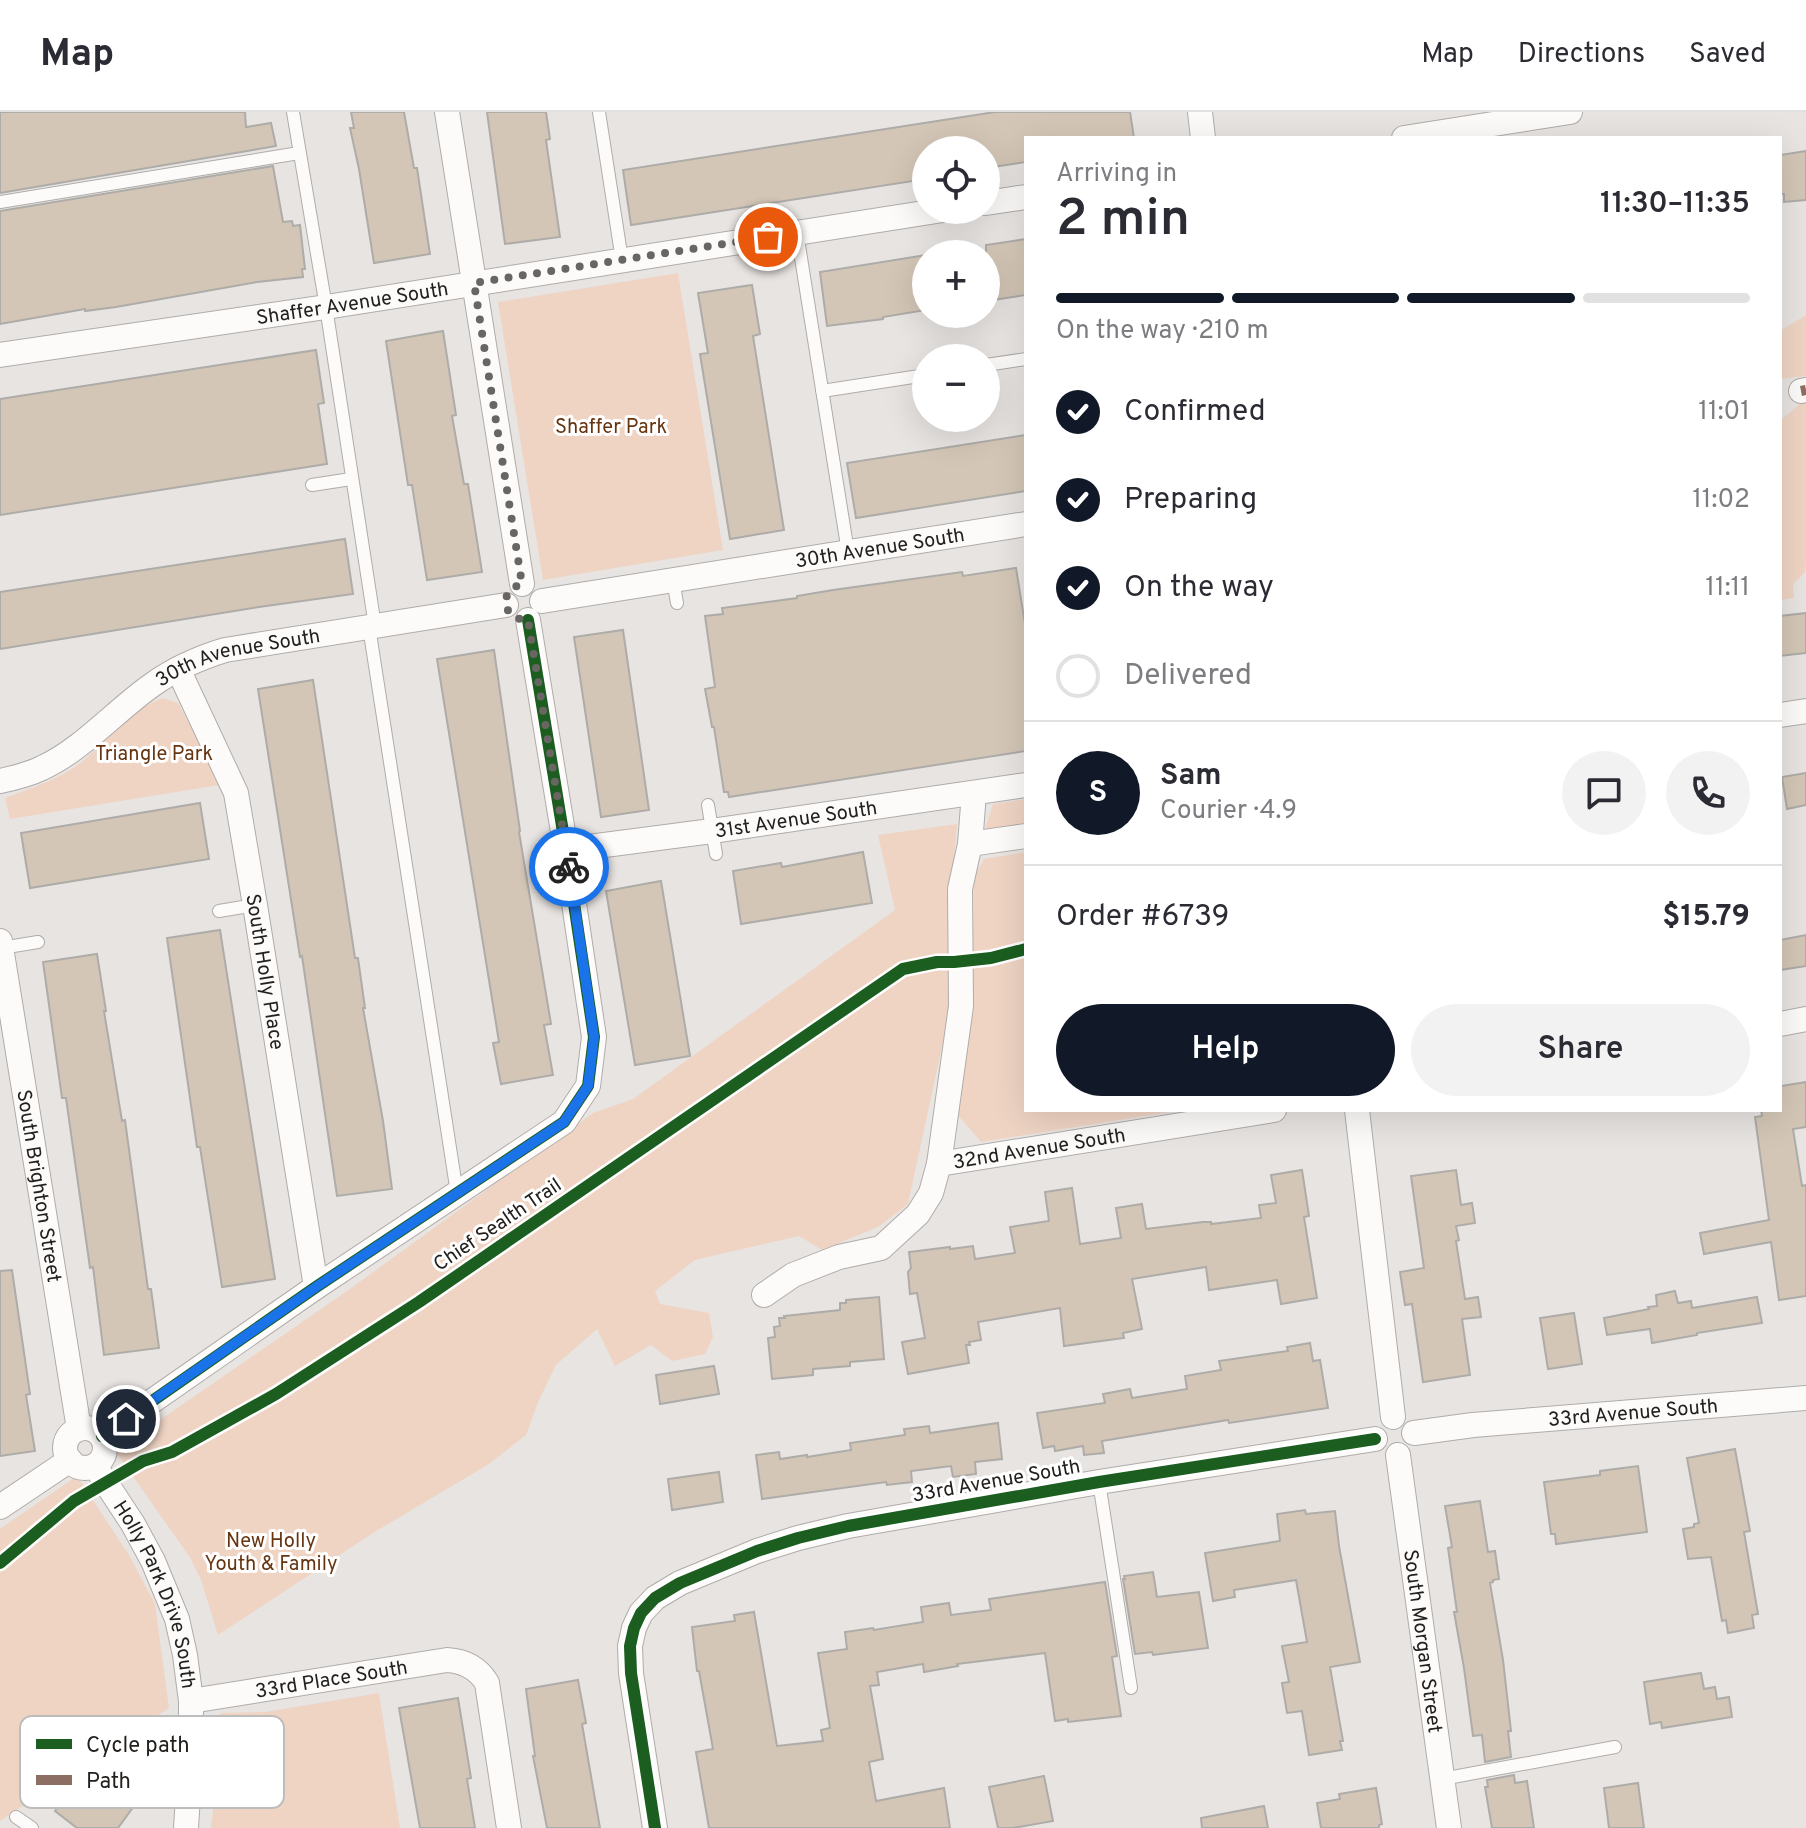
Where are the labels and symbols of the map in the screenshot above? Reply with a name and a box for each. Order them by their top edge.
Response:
pin [734,203,802,271]
street label: Shaffer Avenue South [255,277,450,332]
park label: Shaffer Park [555,415,667,441]
street label: 30th Avenue South [794,523,967,576]
street label: 30th Avenue South [151,624,322,694]
park label: Triangle Park [95,742,213,768]
street label: 31st Avenue South [713,796,879,845]
courier [529,827,609,907]
street label: South Holly Place [238,892,289,1052]
street label: South Brighton Street [9,1088,66,1284]
street label: 32nd Avenue South [951,1123,1128,1177]
street label: Chief Sealth Trail [429,1173,567,1278]
pin [92,1385,160,1453]
street label: 33rd Avenue South [1547,1394,1719,1434]
street label: 33rd Avenue South [910,1454,1083,1510]
street label: Holly Park Drive South [106,1496,200,1690]
park label: New Holly Youth & Family [205,1529,337,1578]
street label: South Morgan Street [1396,1548,1447,1735]
street label: 33rd Place South [253,1655,410,1706]
legend [20,1716,284,1808]
text: Cycle path [86,1733,190,1760]
text: Path [86,1769,131,1796]

